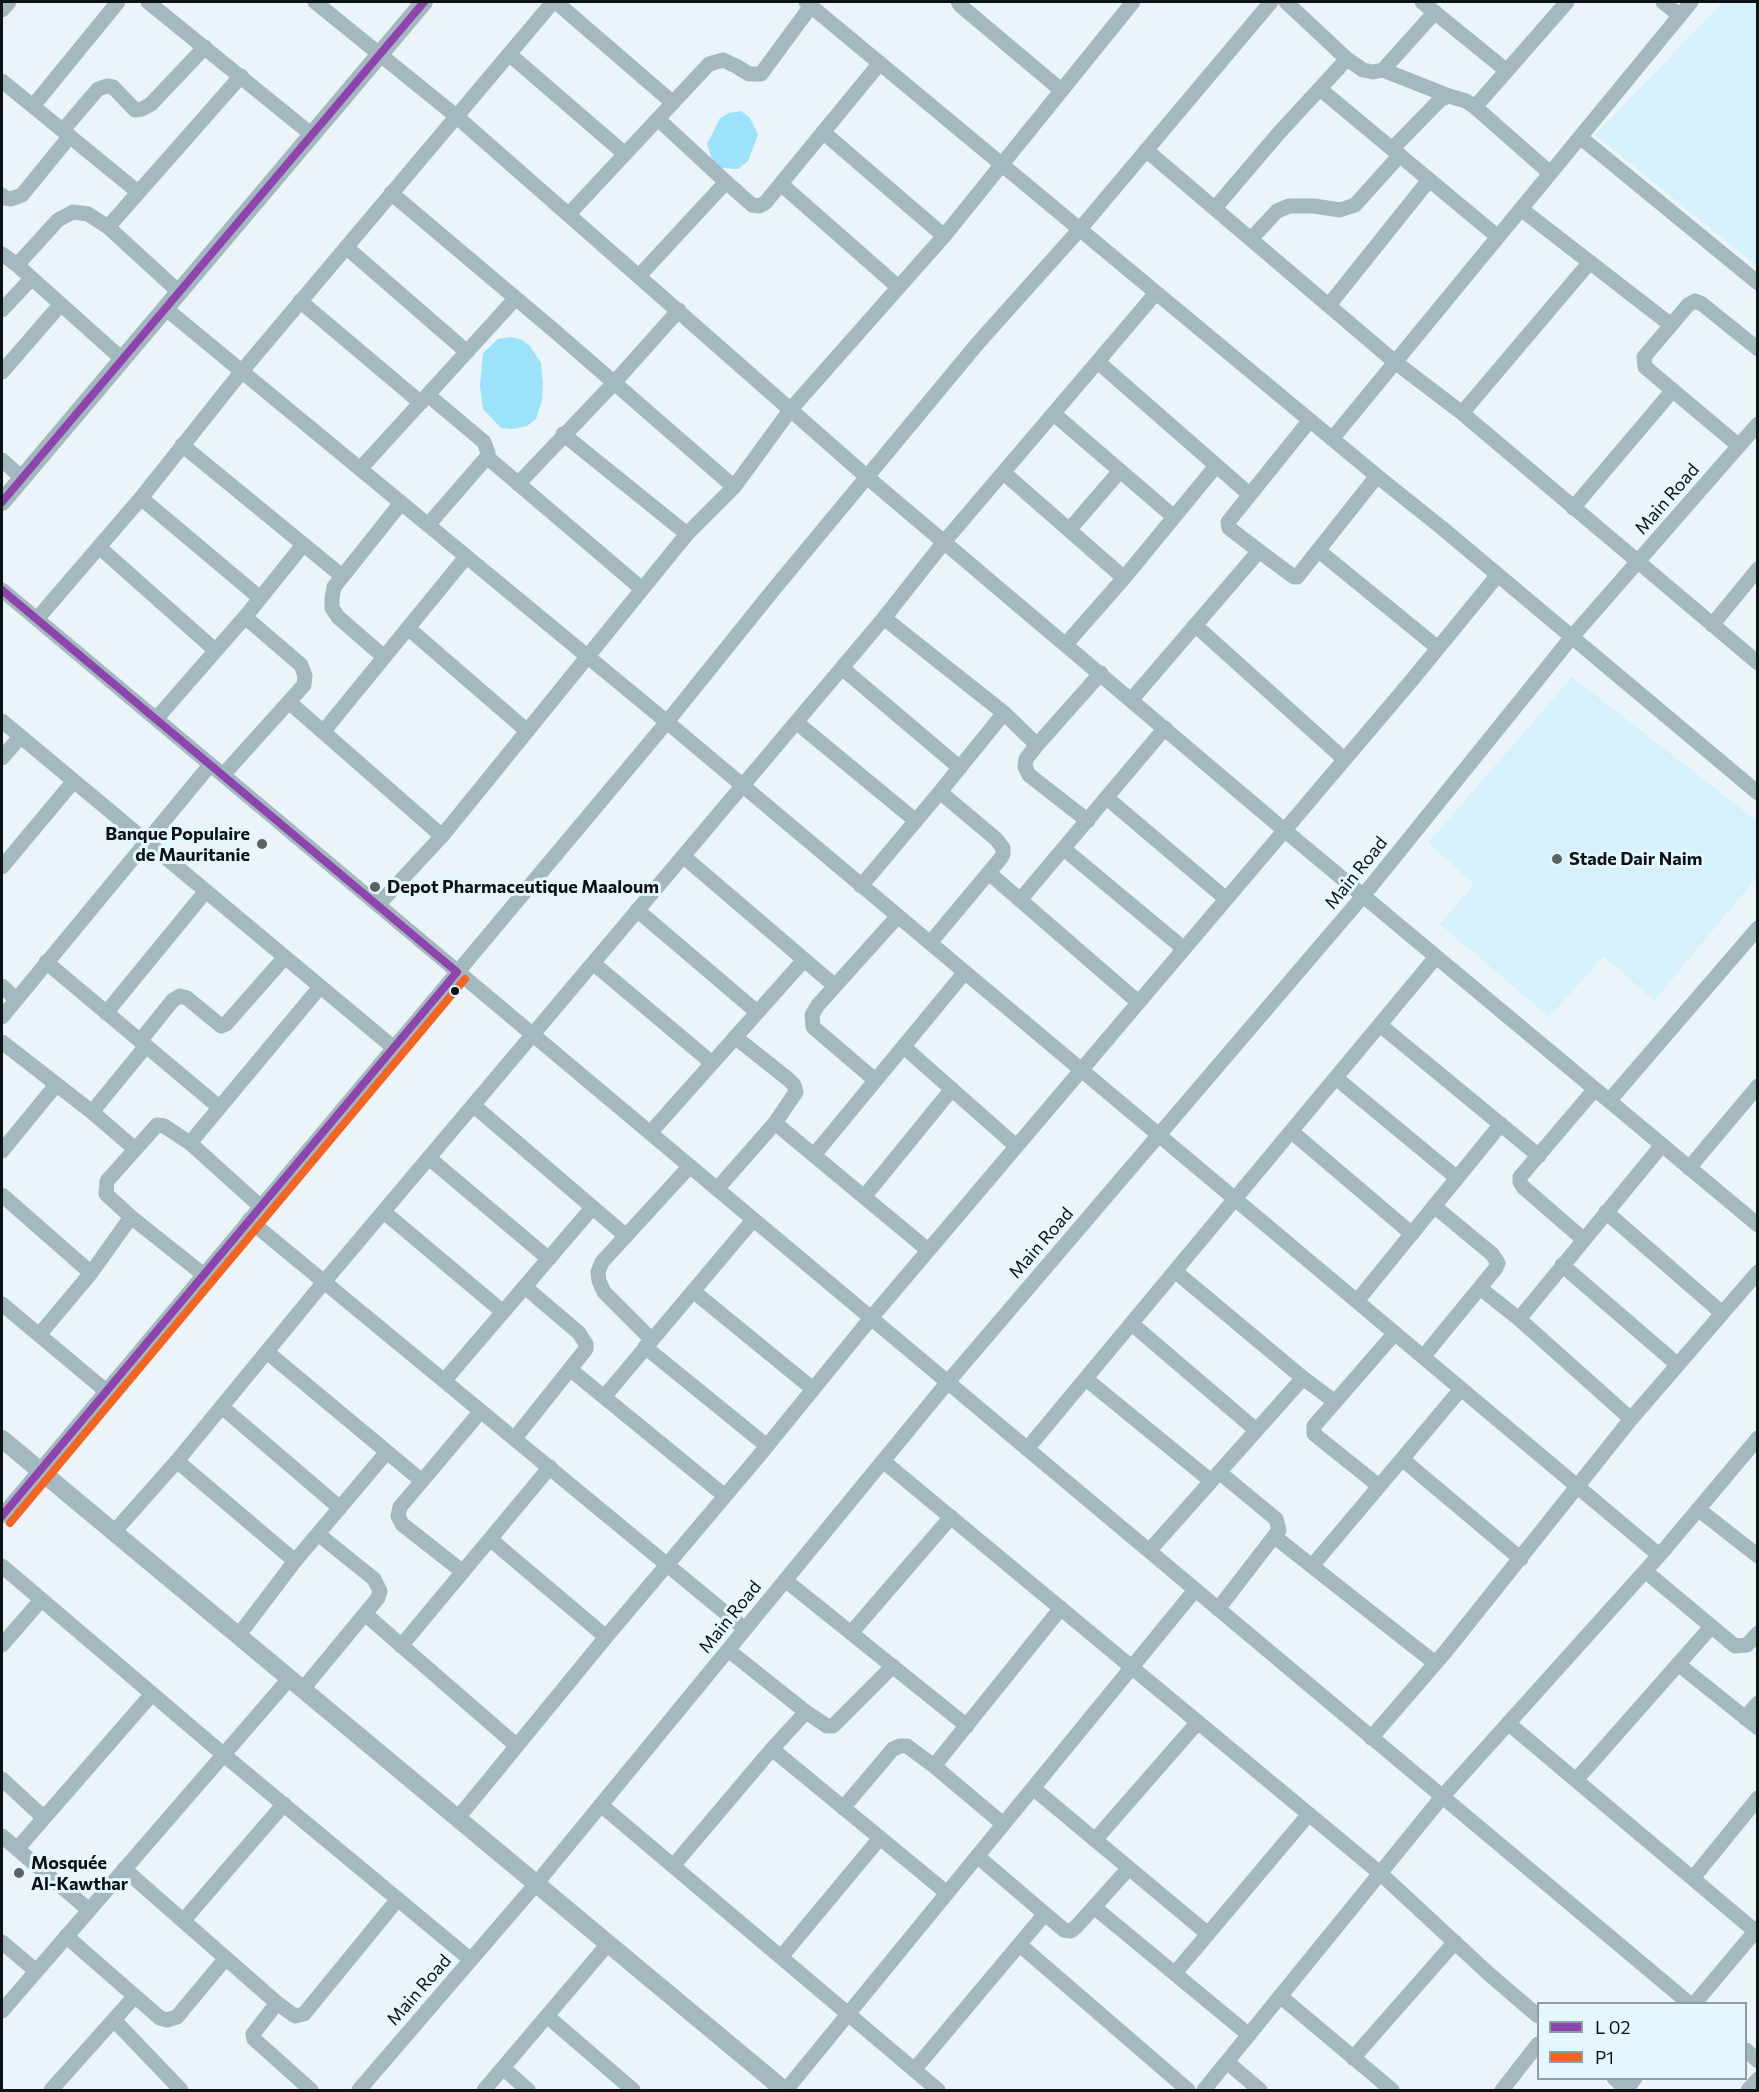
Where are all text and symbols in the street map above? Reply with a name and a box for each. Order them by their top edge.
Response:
street label: Main Road [1630,459,1704,539]
place label: Banque Populaire de Mauritanie [105,823,250,866]
street label: Main Road [1320,832,1392,914]
marker: Banque Populaire de Mauritanie [255,837,269,851]
place label: Stade Dair Naim [1569,848,1702,870]
marker: Stade Dair Naim [1550,852,1564,866]
place label: Depot Pharmaceutique Maaloum [387,876,659,898]
marker: Depot Pharmaceutique Maaloum [368,880,382,894]
unlabelled marker [449,985,461,997]
street label: Main Road [1004,1203,1078,1283]
street label: Main Road [694,1576,766,1658]
place label: Mosquée Al-Kawthar [31,1852,128,1894]
marker: Mosquée Al-Kawthar [12,1866,26,1880]
street label: Main Road [382,1950,456,2030]
legend [1537,2002,1747,2080]
text: L 02 [1595,2016,1630,2038]
text: P1 [1595,2046,1614,2068]

